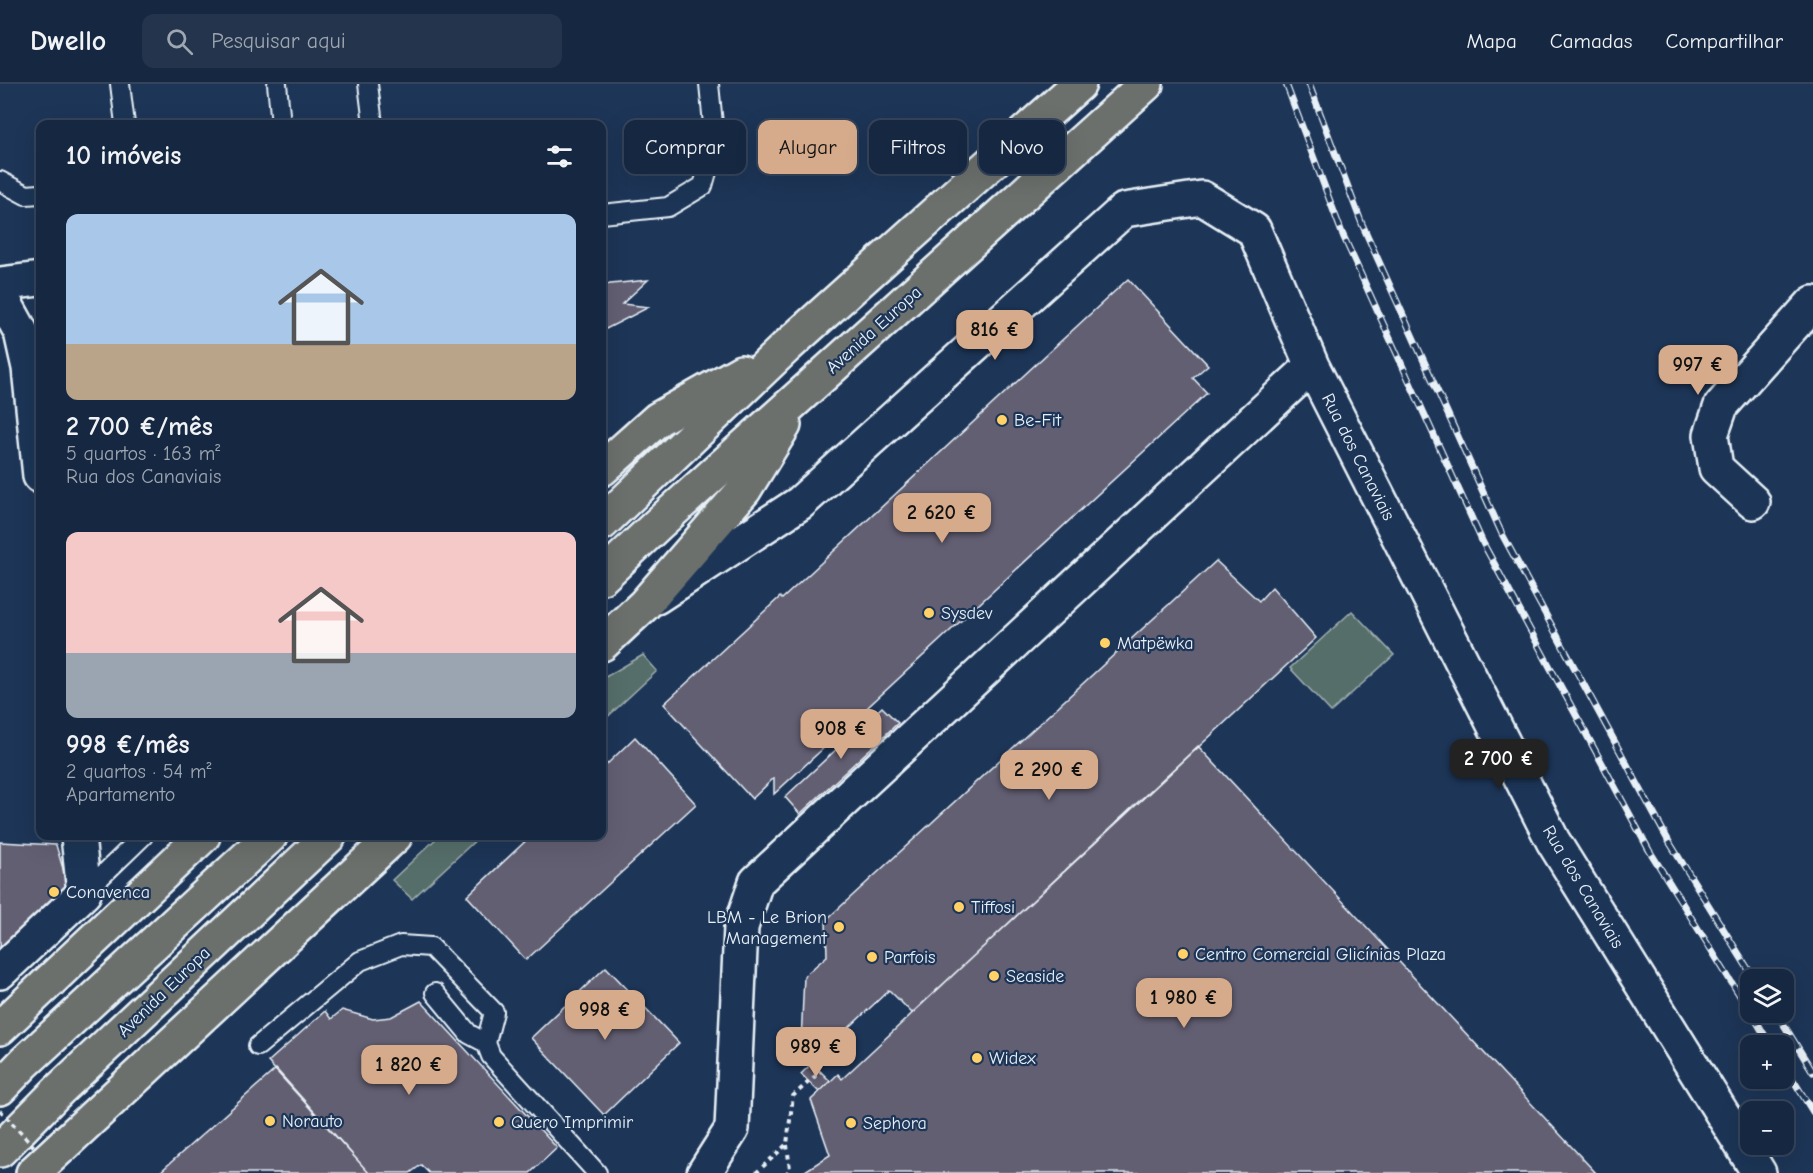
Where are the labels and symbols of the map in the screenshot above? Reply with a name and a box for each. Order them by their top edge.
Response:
street label: Avenida Europa [822,282,926,378]
pin: 816 € [953,310,1037,361]
pin: 997 € [1656,345,1740,396]
street label: Rua dos Canaviais [1317,390,1399,524]
place label: Be-Fit [1014,410,1062,431]
marker: Be-Fit [995,413,1009,427]
pin: 2 620 € [887,493,997,544]
place label: Sysdev [941,603,993,624]
marker: Sysdev [922,606,936,620]
place label: Matpëwka [1117,633,1193,654]
marker: Matpëwka [1098,636,1112,650]
pin: 908 € [799,709,883,760]
pin: 2 700 € [1444,739,1554,790]
pin: 2 290 € [994,750,1104,801]
street label: Rua dos Canaviais [1538,822,1628,952]
place label: Conavenca [66,882,150,903]
marker: Conavenca [47,885,61,899]
place label: Tiffosi [971,897,1015,918]
marker: Tiffosi [952,900,966,914]
place label: LBM - Le Brion Management [707,907,828,949]
marker: LBM - Le Brion Management [832,920,846,934]
street label: Avenida Europa [113,942,215,1042]
place label: Centro Comercial Glicínias Plaza [1195,944,1446,965]
place label: Parfois [884,947,936,968]
marker: Centro Comercial Glicínias Plaza [1176,947,1190,961]
marker: Parfois [865,950,879,964]
place label: Seaside [1006,966,1064,987]
marker: Seaside [987,969,1001,983]
pin: 1 980 € [1129,978,1239,1029]
pin: 998 € [563,990,647,1041]
pin: 989 € [774,1027,858,1078]
pin: 1 820 € [354,1045,464,1096]
place label: Widex [989,1048,1036,1069]
marker: Widex [970,1051,984,1065]
place label: Norauto [282,1111,343,1132]
place label: Quero Imprimir [511,1112,634,1133]
place label: Sephora [863,1113,927,1134]
marker: Norauto [263,1114,277,1128]
marker: Quero Imprimir [492,1115,506,1129]
marker: Sephora [844,1116,858,1130]

